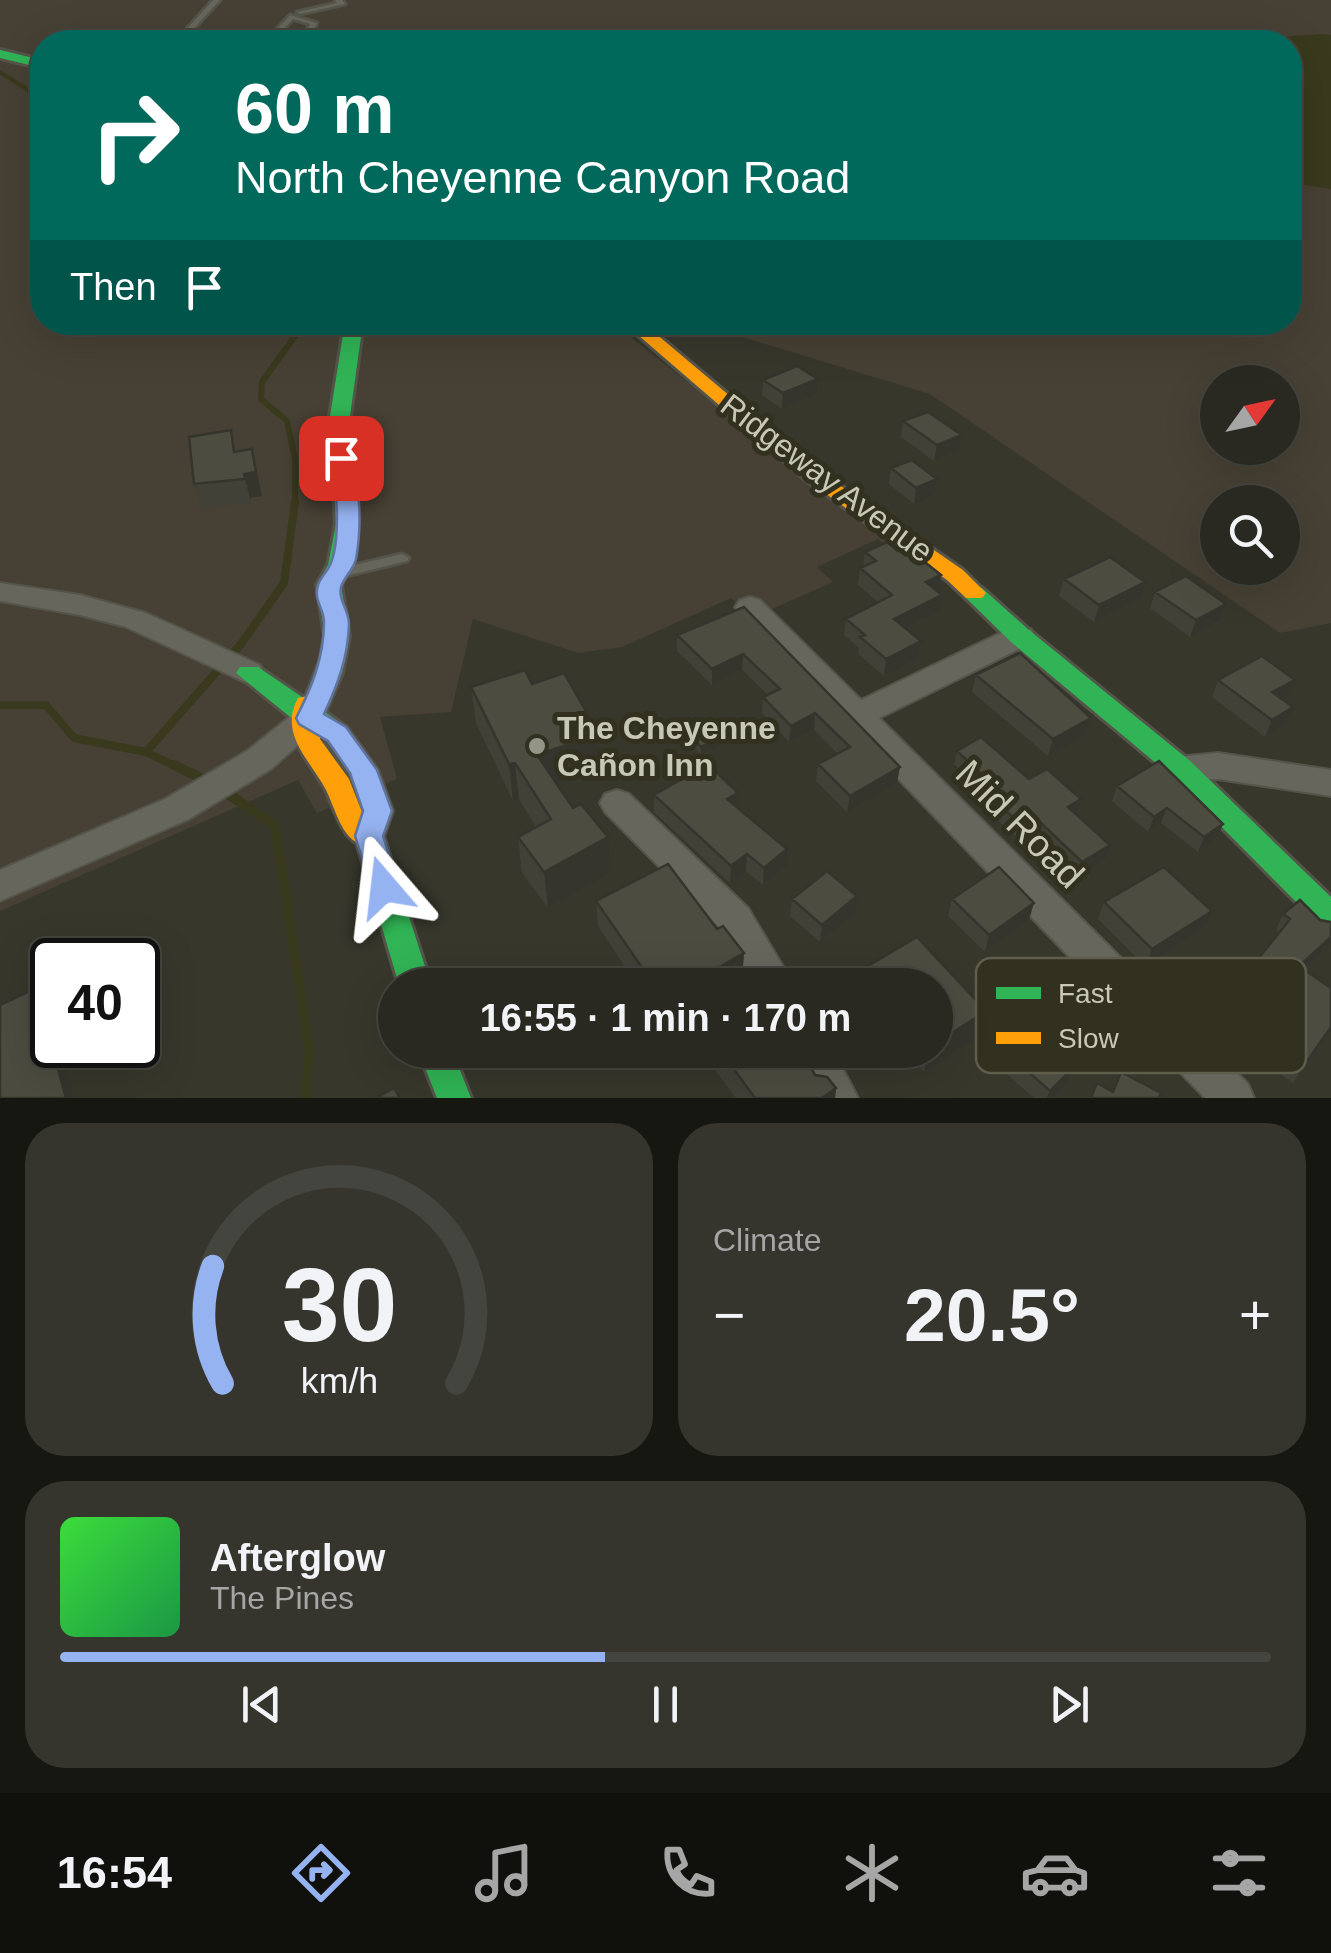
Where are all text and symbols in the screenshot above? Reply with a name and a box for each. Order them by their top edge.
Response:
icon: right [70,70,200,200]
text: 60 m [235,70,395,148]
text: North Cheyenne Canyon Road [235,152,850,203]
icon: arrive [177,260,232,315]
text: Then [70,266,157,308]
north arrow [1200,365,1300,465]
map controls [1200,365,1300,585]
street label: Ridgeway Avenue [714,387,940,569]
pin [299,416,384,501]
icon: arrive [314,431,369,486]
button: search [1200,485,1300,585]
place label: The Cheyenne Cañon Inn [557,710,776,783]
marker: The Cheyenne Cañon Inn [526,735,548,757]
street label: Mid Road [948,752,1092,896]
position arrow [332,835,436,939]
speed limit sign: 40 [30,938,160,1068]
legend [976,958,1306,1073]
text: Fast [1058,978,1113,1009]
text: 16:55 · 1 min · 170 m [480,997,851,1039]
text: Slow [1058,1023,1119,1054]
text: Climate [713,1222,821,1258]
text: 30 [281,1247,397,1363]
text: 20.5° [904,1273,1080,1357]
text: − [713,1284,745,1346]
text: + [1239,1284,1271,1346]
text: km/h [300,1361,378,1401]
text: Afterglow [210,1537,385,1579]
text: The Pines [210,1580,354,1616]
icon: previous [234,1677,289,1732]
icon: pause [638,1677,693,1732]
icon: next [1042,1677,1097,1732]
icon: directions [286,1838,356,1908]
icon: music [469,1838,539,1908]
icon: phone [653,1838,723,1908]
icon: climate [837,1838,907,1908]
icon: car [1020,1838,1090,1908]
icon: filters [1204,1838,1274,1908]
text: 16:54 [57,1847,172,1898]

